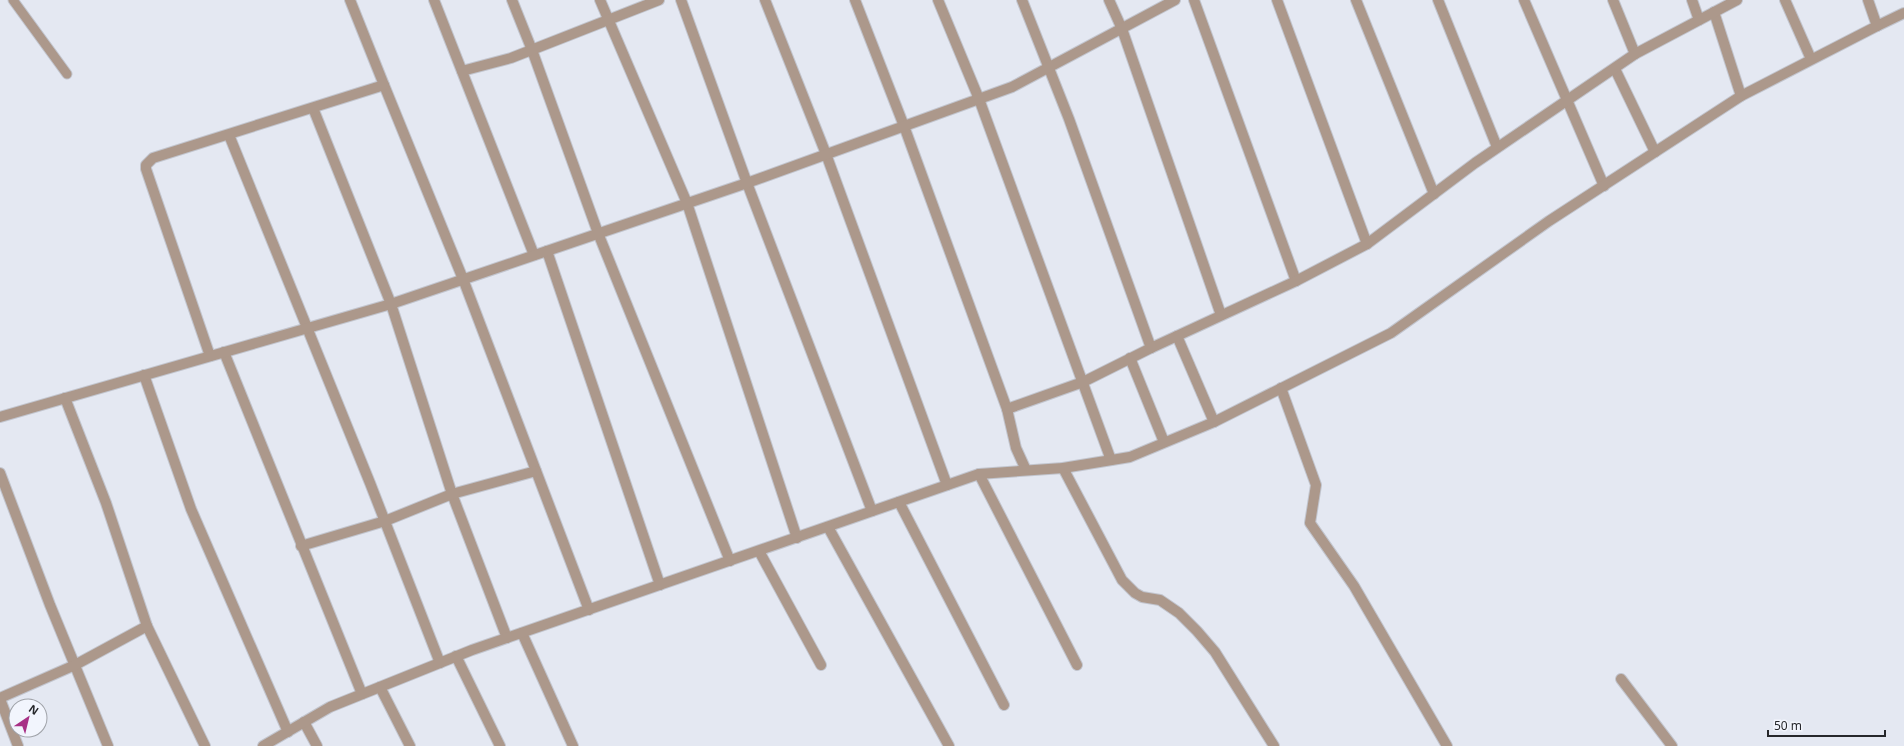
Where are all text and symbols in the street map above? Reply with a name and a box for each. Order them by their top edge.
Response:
north arrow [8,698,48,738]
text: N [26,701,42,718]
scale bar [1768,712,1885,738]
text: 50 m [1774,717,1802,734]

